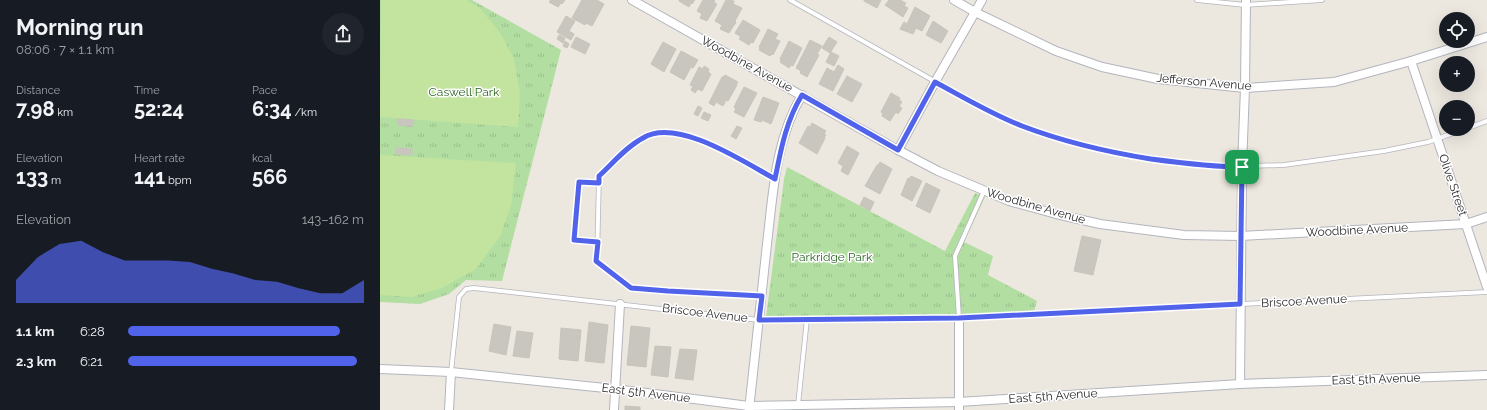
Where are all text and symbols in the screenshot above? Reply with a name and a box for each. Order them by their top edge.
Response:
map controls [1439,12,1475,136]
button: locate [1439,12,1475,48]
button: share [322,13,364,55]
text: Morning run [16,14,144,40]
street label: Woodbine Avenue [699,33,795,95]
text: 08:06 · 7 × 1.1 km [16,42,114,57]
button: + [1439,56,1475,92]
street label: Jefferson Avenue [1156,71,1252,93]
text: Distance [16,84,60,97]
text: Time [134,84,160,97]
text: Pace [252,84,277,97]
park label: Caswell Park [429,85,500,99]
text: 7.98 [16,97,54,121]
text: 52:24 [134,97,184,121]
text: 6:34 [252,97,292,121]
button: − [1439,100,1475,136]
text: km [54,106,73,119]
text: /km [292,106,317,119]
pin [1225,150,1259,184]
text: Elevation [16,152,63,165]
text: Heart rate [134,152,185,165]
text: kcal [252,152,273,165]
street label: Olive Street [1436,152,1470,218]
icon: arrive [1231,156,1253,178]
text: 133 [16,165,48,189]
text: 141 [134,165,165,189]
text: 566 [252,165,287,189]
text: m [48,174,61,187]
text: bpm [165,174,192,187]
street label: Woodbine Avenue [985,185,1087,227]
text: Elevation [16,212,71,227]
text: 143–162 m [302,212,364,227]
street label: Woodbine Avenue [1306,220,1408,240]
park label: Parkridge Park [792,250,873,264]
street label: Briscoe Avenue [1261,292,1347,310]
street label: Briscoe Avenue [661,301,749,325]
text: 1.1 km [16,324,54,339]
text: 6:28 [80,324,105,339]
text: 2.3 km [16,354,56,369]
text: 6:21 [80,354,103,369]
street label: East 5th Avenue [1331,370,1421,388]
street label: East 5th Avenue [601,381,691,405]
street label: East 5th Avenue [1008,386,1098,406]

